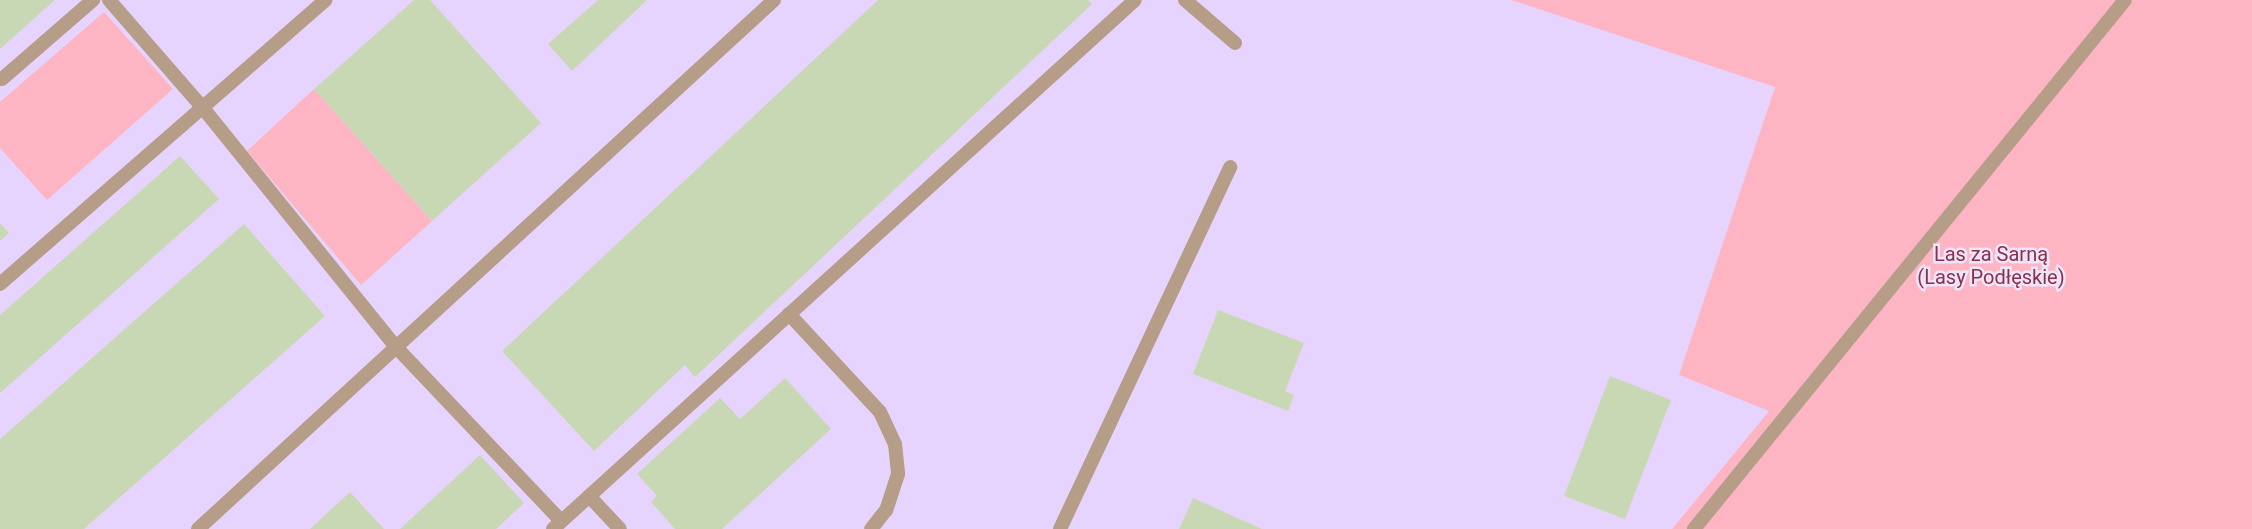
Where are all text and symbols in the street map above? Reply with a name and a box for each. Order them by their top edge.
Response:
park label: Las za Sarną (Lasy Podłęskie) [1917,243,2065,290]

